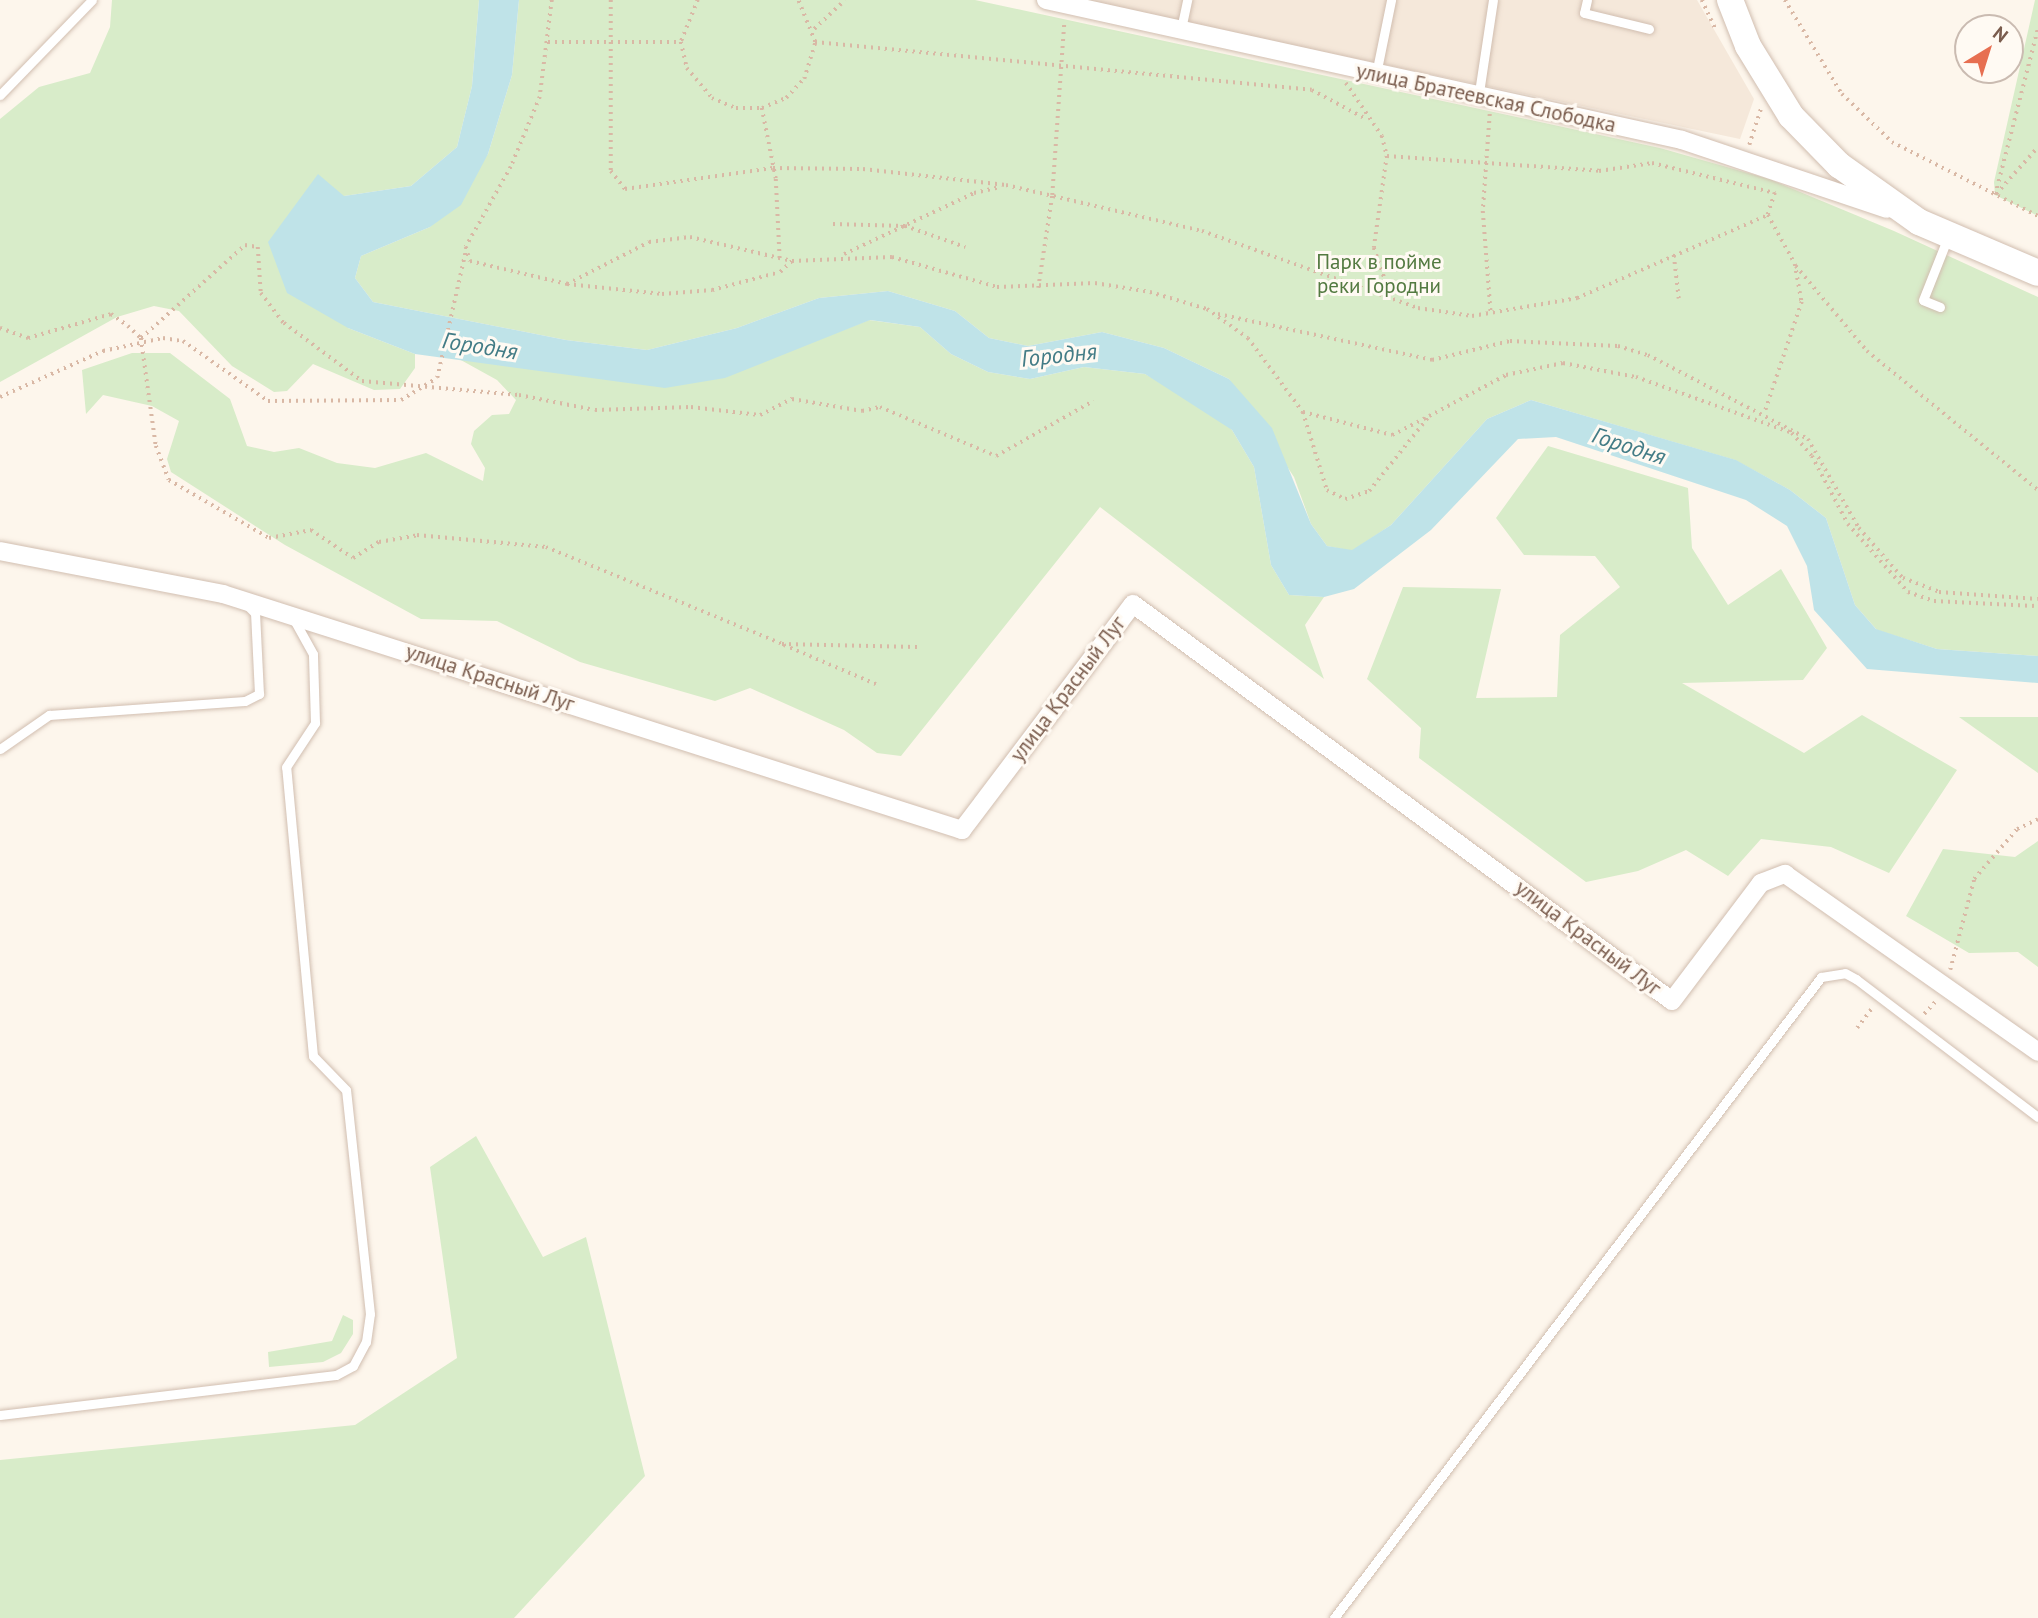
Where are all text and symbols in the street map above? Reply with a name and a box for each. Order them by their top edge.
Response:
north arrow [1954,14,2024,84]
text: N [1988,21,2013,47]
street label: улица Братеевская Слободка [1354,58,1618,138]
park label: Парк в пойме реки Городни [1316,249,1442,299]
water label: Городня [440,326,520,366]
water label: Городня [1020,337,1098,373]
water label: Городня [1589,421,1669,471]
street label: улица Красный Луг [1005,611,1131,767]
street label: улица Красный Луг [402,639,578,717]
street label: улица Красный Луг [1510,875,1666,1001]

